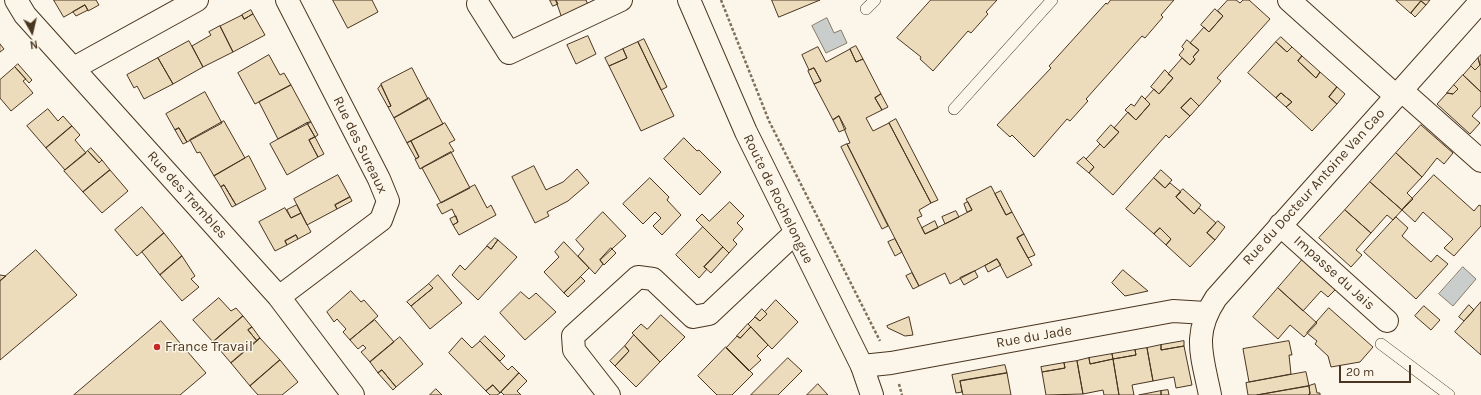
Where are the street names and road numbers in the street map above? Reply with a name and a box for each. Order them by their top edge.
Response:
street label: Rue des Sureaux [329,94,391,196]
street label: Rue du Docteur Antoine Van Cao [1239,105,1389,269]
street label: Route de Rochelongue [739,132,817,266]
street label: Rue des Trembles [143,148,231,242]
street label: Impasse du Jais [1290,232,1378,314]
street label: Rue du Jade [995,322,1073,352]

